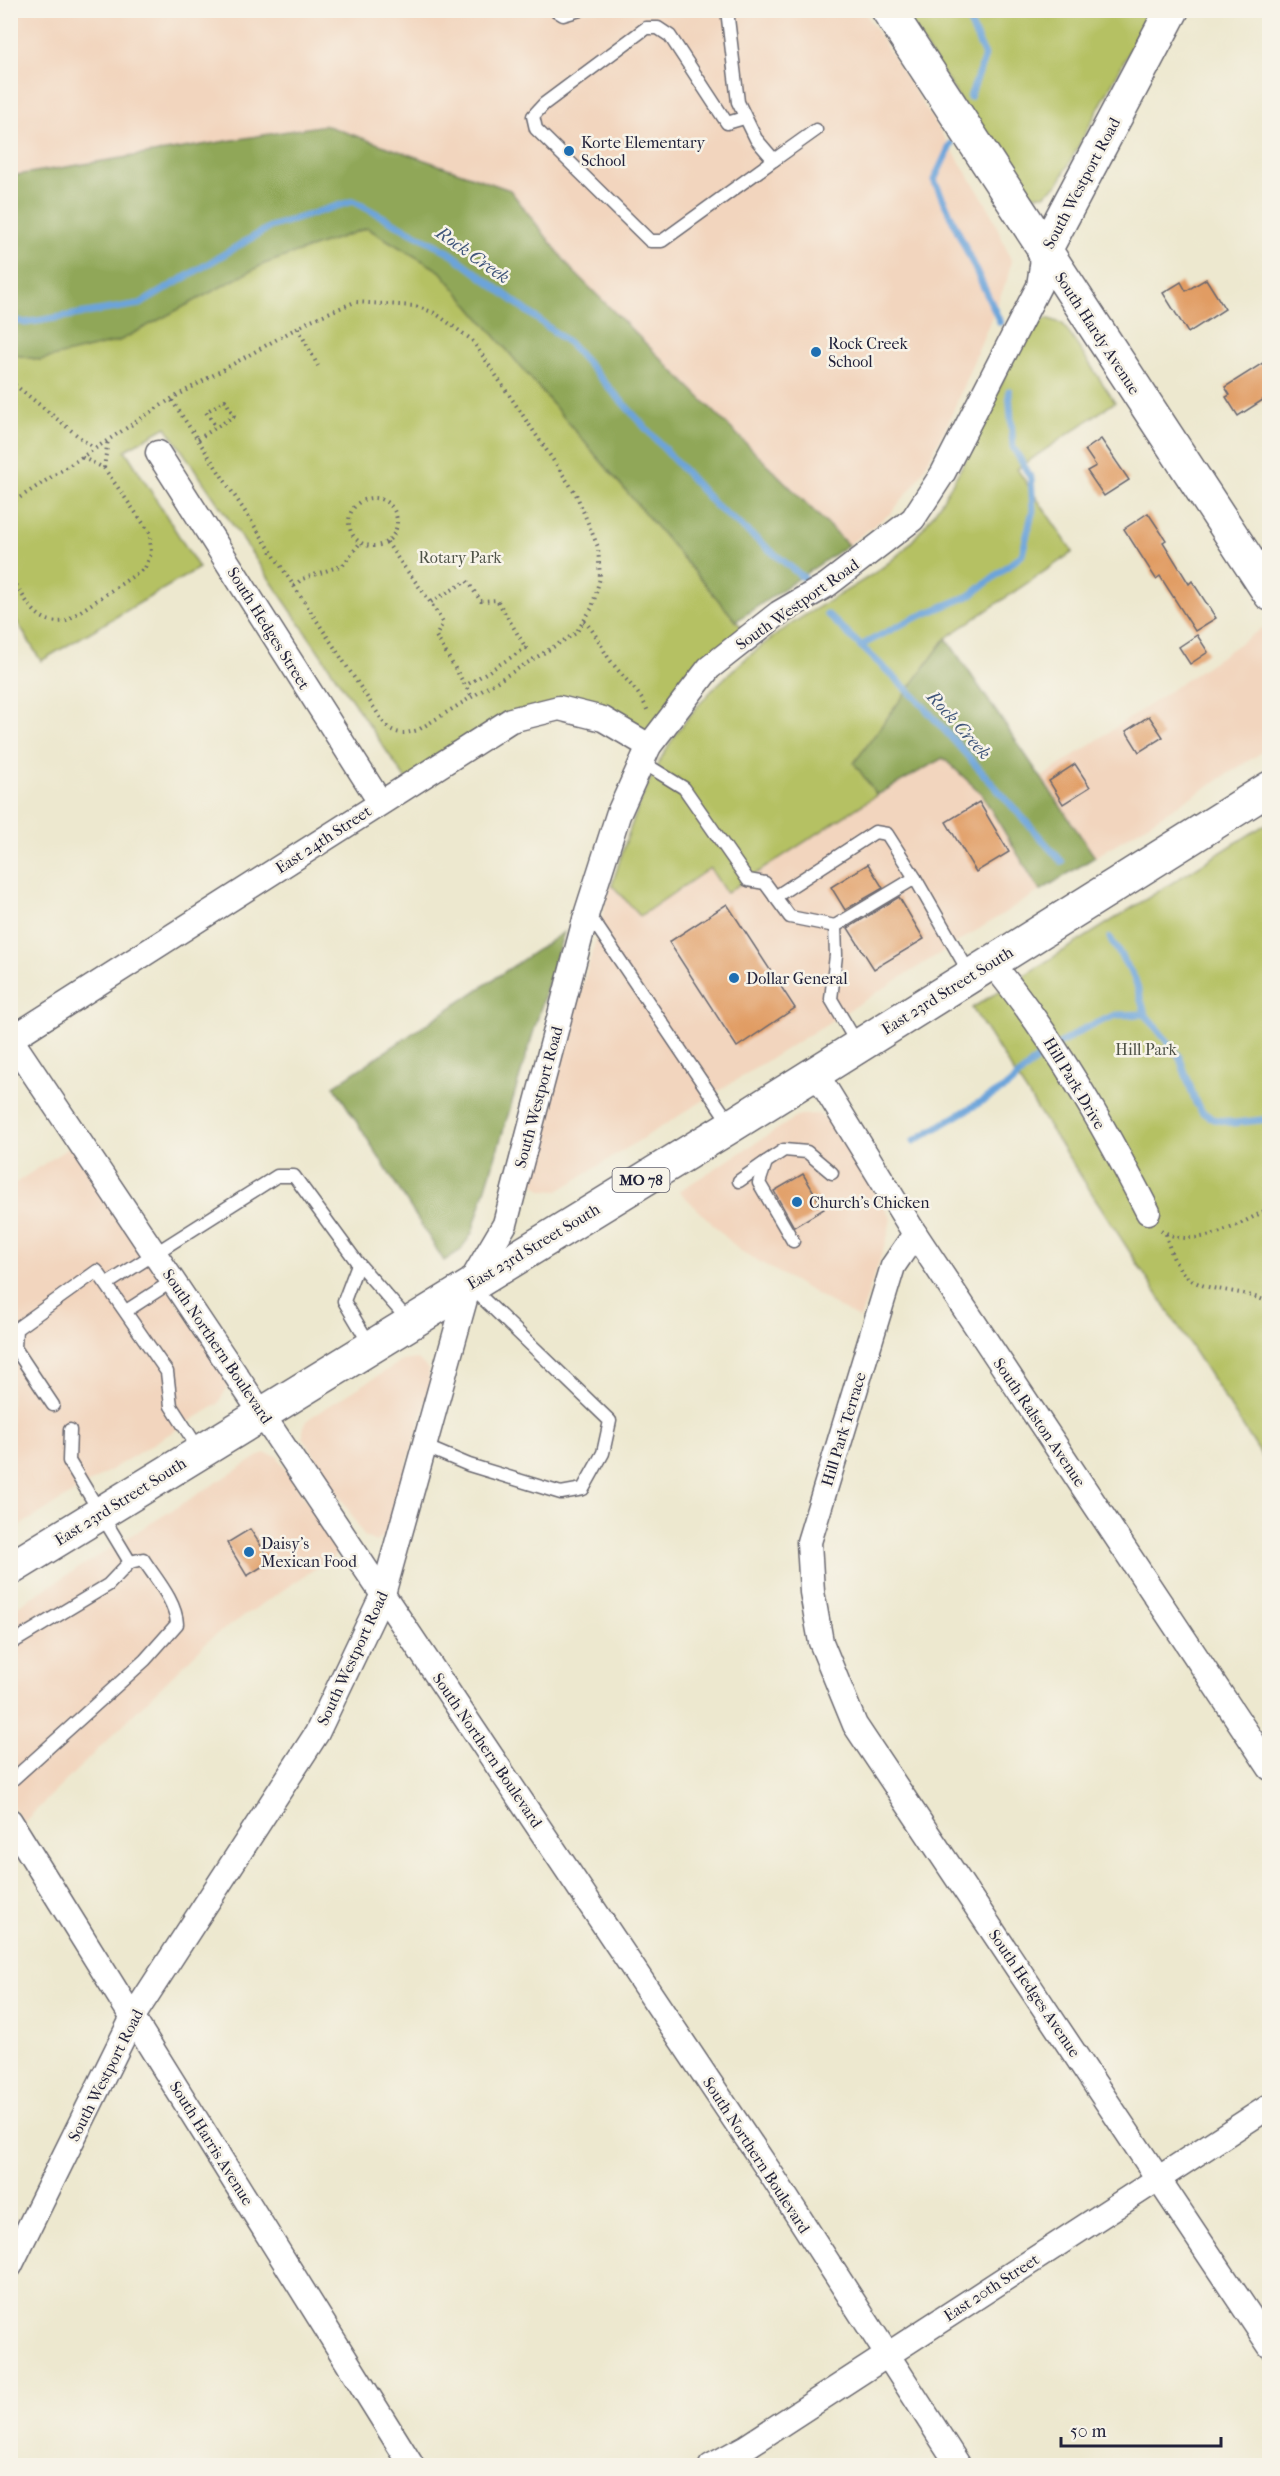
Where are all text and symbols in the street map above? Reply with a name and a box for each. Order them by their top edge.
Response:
street label: South Westport Road [1039,114,1124,252]
place label: Korte Elementary School [581,133,706,170]
marker: Korte Elementary School [562,144,576,158]
water label: Rock Creek [431,222,514,288]
street label: South Hardy Avenue [1051,269,1144,398]
place label: Rock Creek School [828,334,908,371]
marker: Rock Creek School [809,345,823,359]
park label: Rotary Park [418,548,502,567]
street label: South Westport Road [732,555,863,654]
street label: South Hedges Street [223,564,314,693]
water label: Rock Creek [922,686,995,764]
street label: East 24th Street [272,801,375,877]
street label: East 23rd Street South [878,942,1016,1039]
place label: Dollar General [746,969,848,988]
marker: Dollar General [727,971,741,985]
street label: South Westport Road [510,1024,567,1170]
street label: Hill Park Drive [1040,1034,1110,1133]
park label: Hill Park [1115,1040,1177,1059]
road number: MO 78 [612,1168,670,1192]
place label: Church's Chicken [809,1193,930,1212]
marker: Church's Chicken [790,1195,804,1209]
street label: East 23rd Street South [464,1199,603,1294]
street label: South Northern Boulevard [159,1265,277,1427]
street label: South Ralston Avenue [989,1354,1090,1490]
street label: Hill Park Terrace [817,1370,870,1488]
street label: East 23rd Street South [51,1453,189,1550]
place label: Daisy's Mexican Food [261,1534,357,1571]
marker: Daisy's Mexican Food [242,1545,256,1559]
street label: South Westport Road [313,1588,392,1728]
street label: South Northern Boulevard [429,1669,547,1831]
street label: South Hedges Avenue [985,1926,1084,2061]
street label: South Westport Road [64,2006,147,2145]
street label: South Northern Boulevard [699,2074,814,2237]
street label: South Harris Avenue [166,2078,257,2209]
street label: East 20th Street [940,2249,1043,2325]
scale bar [1061,2410,1222,2448]
text: 50 m [1070,2421,1107,2442]

